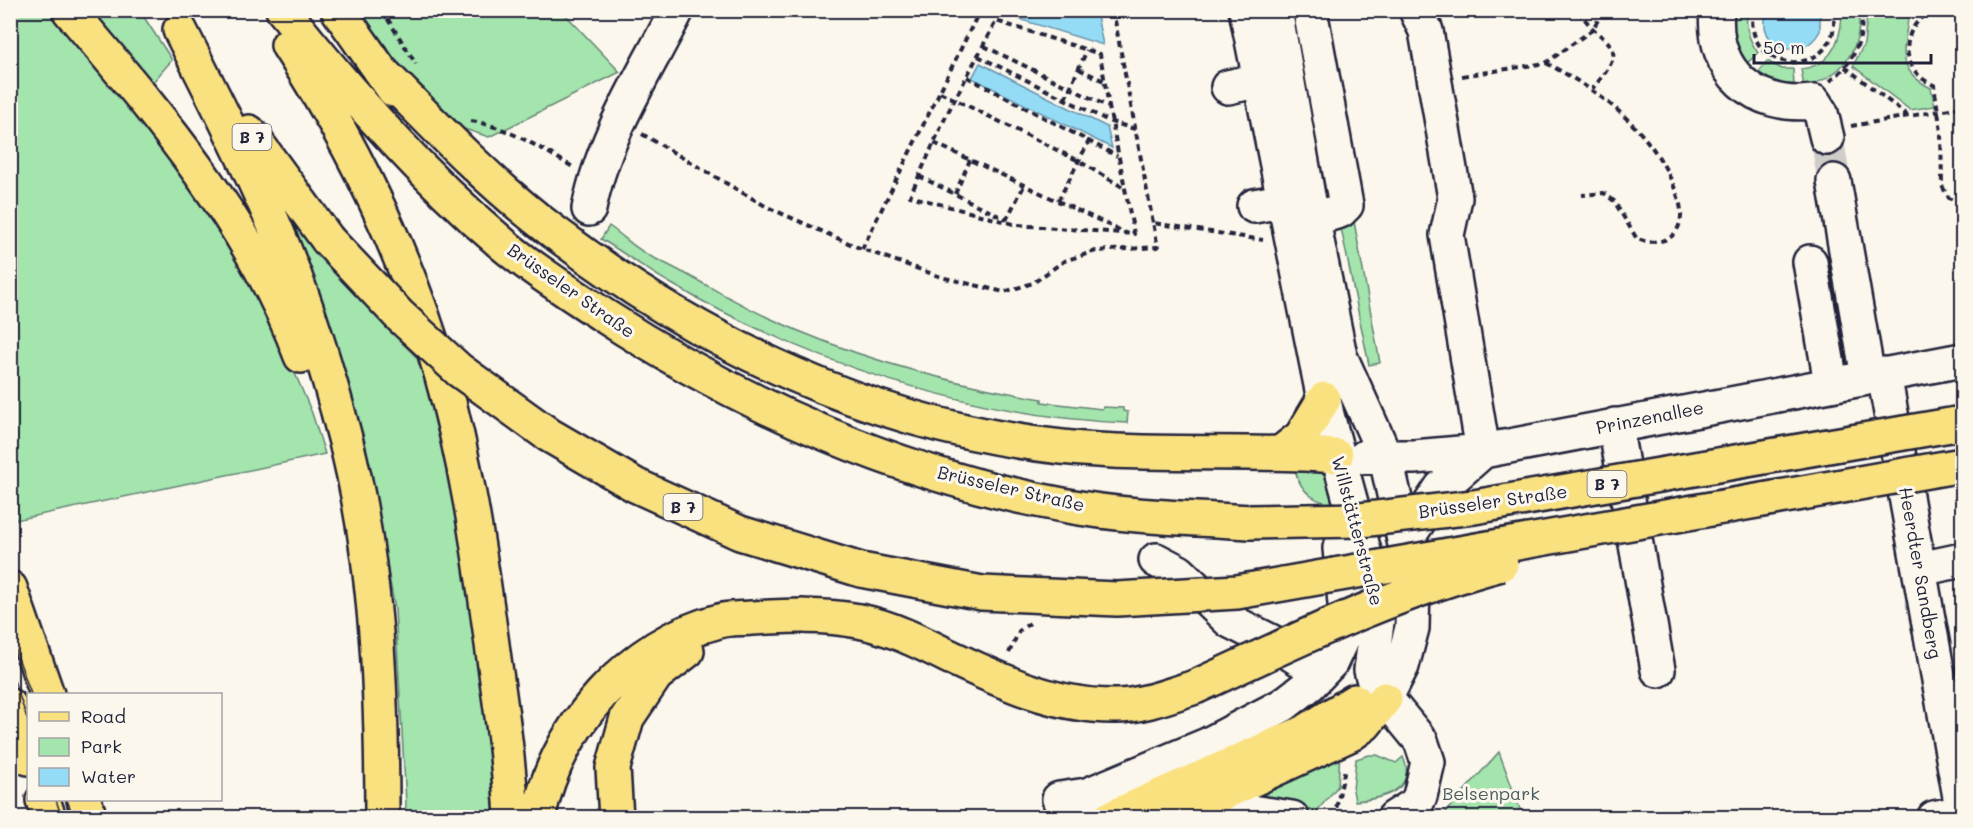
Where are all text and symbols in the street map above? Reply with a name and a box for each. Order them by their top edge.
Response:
scale bar [1754,27,1931,65]
text: 50 m [1763,35,1805,59]
road number: B 7 [232,124,272,150]
street label: Brüsseler Straße [503,237,640,343]
street label: Prinzenallee [1594,395,1706,439]
street label: Willstätterstraße [1326,453,1389,608]
street label: Brüsseler Straße [935,459,1087,517]
road number: B 7 [1588,471,1626,497]
street label: Brüsseler Straße [1417,479,1569,523]
street label: Heerdter Sandberg [1894,485,1948,661]
road number: B 7 [664,494,702,520]
legend [27,693,222,801]
text: Road [81,704,126,728]
text: Park [81,734,122,758]
text: Water [81,764,136,788]
park label: Belsenpark [1442,781,1540,805]

